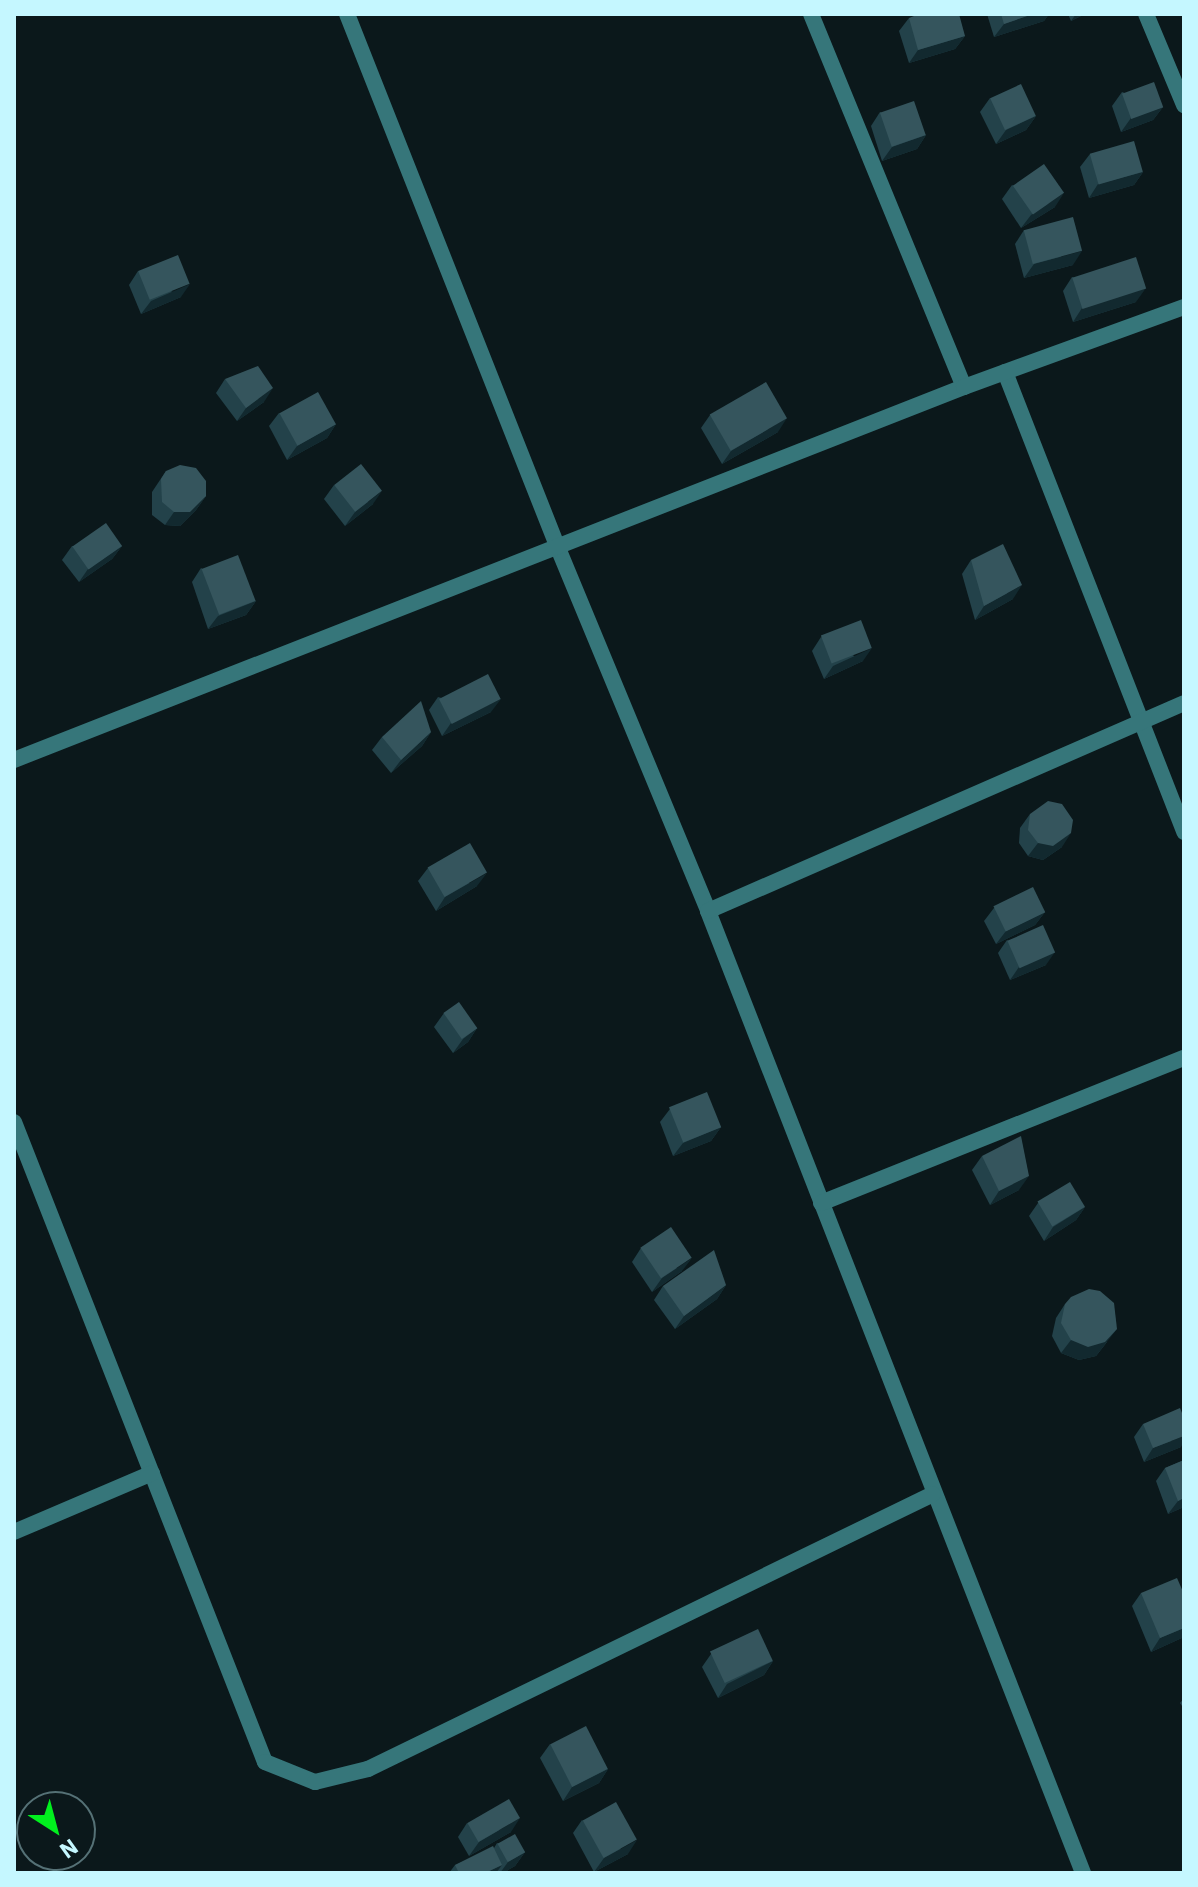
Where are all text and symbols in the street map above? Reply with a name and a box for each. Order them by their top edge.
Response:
north arrow [16,1791,96,1871]
text: N [54,1833,84,1866]

